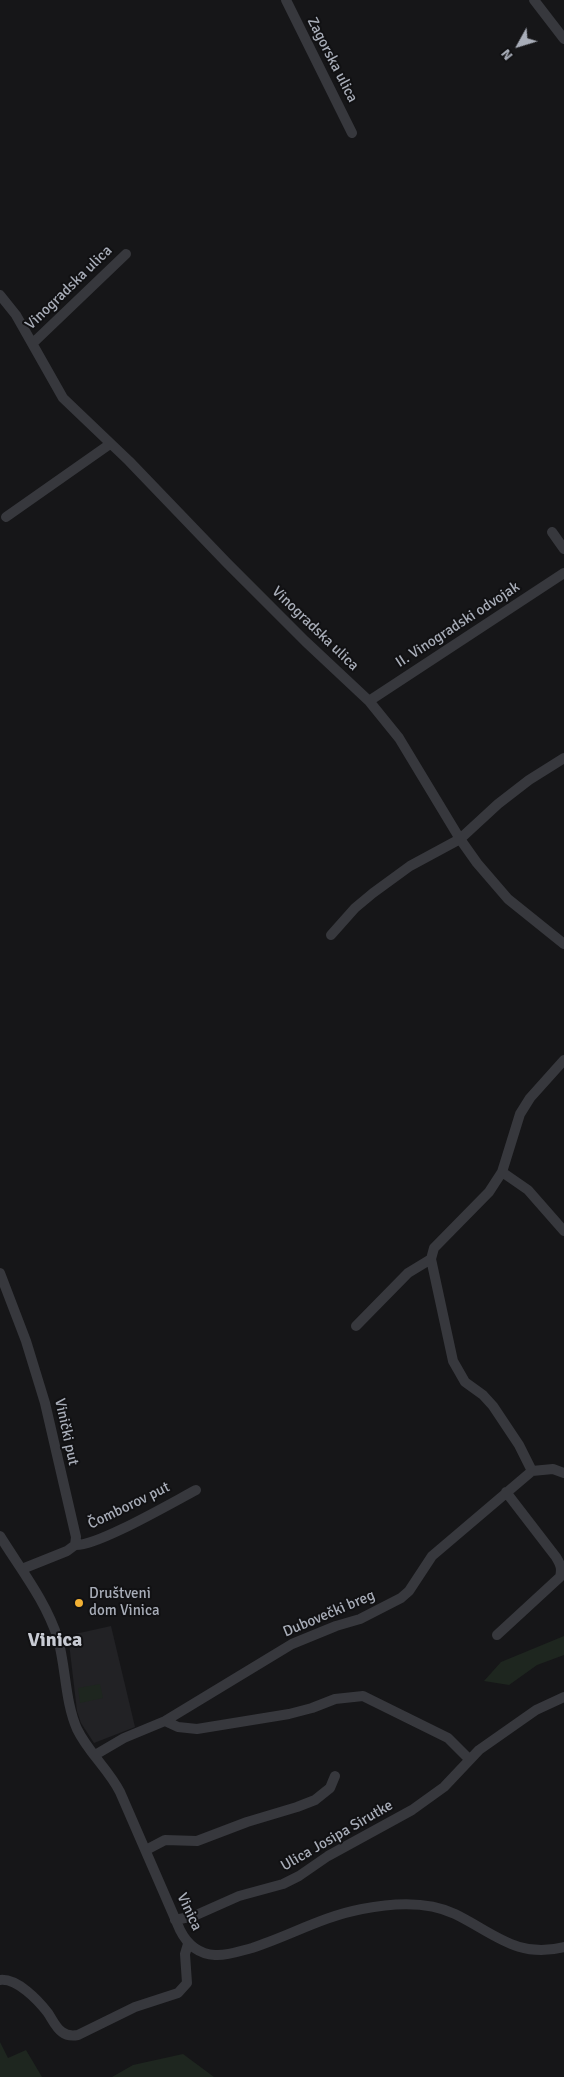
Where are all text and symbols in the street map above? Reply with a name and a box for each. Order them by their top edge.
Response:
street label: Zagorska ulica [303,14,361,106]
north arrow [494,20,544,70]
text: N [497,46,517,64]
street label: Vinogradska ulica [22,242,116,334]
street label: II. Vinogradski odvojak [393,578,523,672]
street label: Vinogradska ulica [268,583,362,675]
street label: Vinički put [50,1397,82,1467]
street label: Čomborov put [85,1478,173,1534]
place label: Društveni dom Vinica [89,1585,160,1620]
street label: Dubovečki breg [280,1587,378,1641]
marker: Društveni dom Vinica [73,1597,85,1609]
district label: Vinica [28,1629,82,1653]
street label: Ulica Josipa Sirutke [278,1797,396,1875]
street label: Vinica [172,1890,206,1934]

